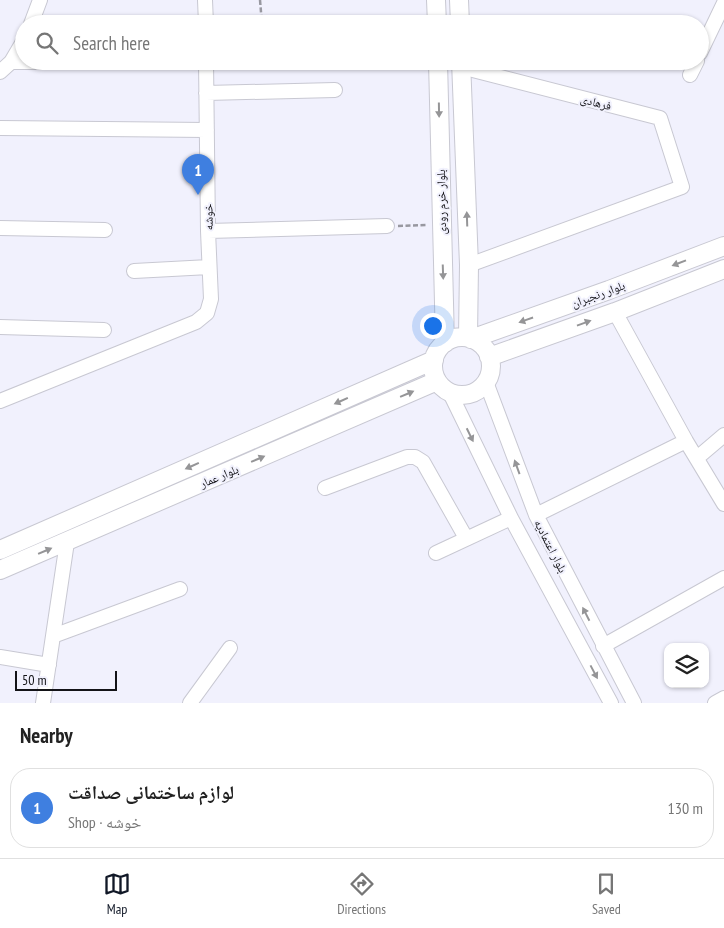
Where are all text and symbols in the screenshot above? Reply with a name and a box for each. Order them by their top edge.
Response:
search box [15,15,709,70]
icon: search [33,29,61,57]
text: Search here [73,31,150,55]
street label: فرهادی [579,91,613,113]
one-way arrow [435,102,443,118]
pin: 1 [182,154,214,195]
street label: بلوار خرم رودی [433,169,450,235]
street label: خوشه [200,203,216,230]
one-way arrow [463,211,471,227]
one-way arrow [671,260,686,267]
one-way arrow [439,265,447,281]
street label: بلوار رنجبران [569,277,627,311]
your location [420,313,446,339]
one-way arrow [518,316,533,324]
one-way arrow [577,319,592,326]
one-way arrow [400,390,415,398]
one-way arrow [334,397,348,405]
one-way arrow [466,428,474,442]
one-way arrow [251,454,265,462]
one-way arrow [513,459,521,474]
street label: بلوار عمار [196,461,241,492]
one-way arrow [185,462,199,470]
street label: بلوار اعتمادیه [531,517,571,575]
one-way arrow [38,547,53,555]
one-way arrow [582,606,590,621]
map controls [664,643,709,688]
button: layers [664,643,709,688]
one-way arrow [590,665,598,679]
scale bar [15,668,118,691]
text: 50 m [22,671,47,689]
text: Nearby [20,722,73,749]
text: لوازم ساختمانی صداقت [68,780,234,804]
text: 1 [33,798,41,818]
text: 130 m [668,798,703,818]
text: Shop · خوشه [68,812,141,832]
tab: Map [103,870,131,918]
tab: Directions [337,870,386,918]
tab: Saved [592,870,621,918]

